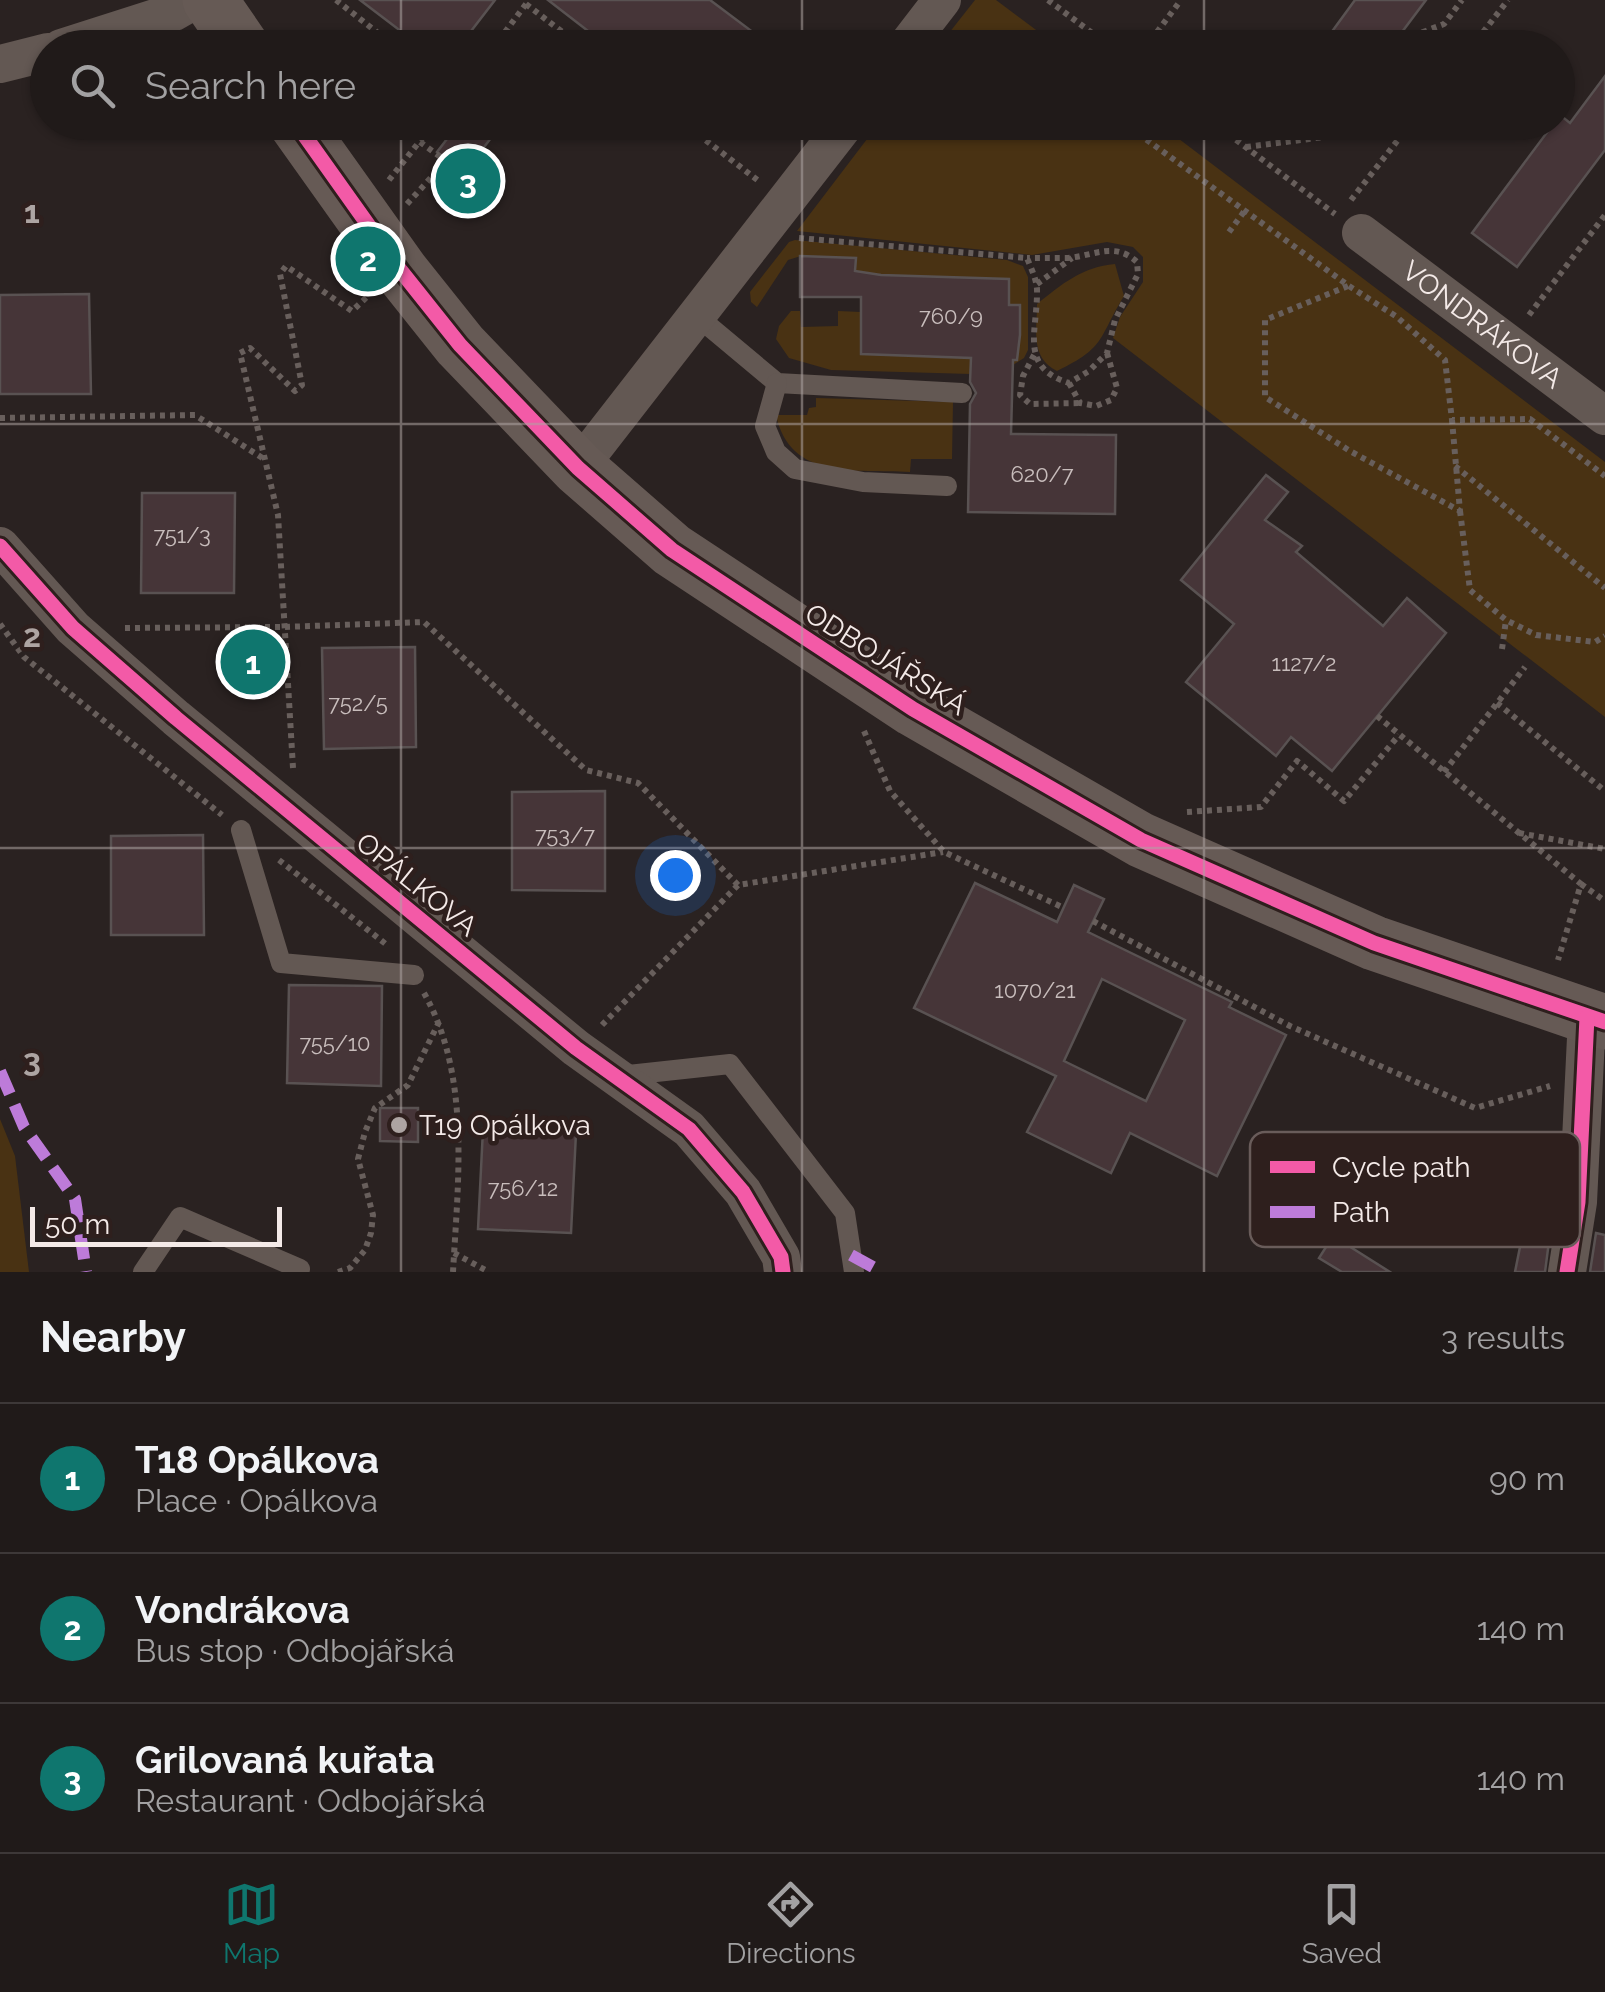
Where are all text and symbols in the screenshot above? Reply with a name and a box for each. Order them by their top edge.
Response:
search box [30,30,1575,140]
icon: search [65,58,120,113]
text: Search here [145,63,356,108]
pin: 3 [436,144,500,218]
text: 1 [24,193,40,230]
pin: 2 [336,222,400,296]
street label: VONDRÁKOVA [1396,254,1569,395]
house number: 760/9 [919,303,983,329]
house number: 620/7 [1010,461,1074,487]
house number: 751/3 [153,522,211,548]
street label: ODBOJÁŘSKÁ [799,597,973,722]
text: 2 [23,617,41,654]
pin: 1 [220,624,286,700]
house number: 1127/2 [1271,650,1337,676]
house number: 752/5 [328,690,388,716]
house number: 753/7 [535,822,595,848]
street label: OPÁLKOVA [350,826,484,943]
your location [650,850,701,901]
house number: 1070/21 [994,977,1076,1003]
house number: 755/10 [299,1030,371,1056]
text: 3 [23,1041,41,1078]
place label: T19 Opálkova [419,1109,591,1142]
marker: T19 Opálkova [388,1114,410,1136]
legend [1250,1132,1580,1247]
text: Cycle path [1332,1151,1471,1184]
house number: 756/12 [488,1175,558,1201]
text: Path [1332,1196,1390,1229]
scale bar [30,1202,282,1246]
text: 50 m [45,1208,110,1241]
text: Nearby [40,1313,186,1362]
text: 3 results [1441,1319,1565,1356]
text: T18 Opálkova [135,1437,379,1482]
text: 1 [65,1460,80,1497]
text: 90 m [1489,1460,1565,1497]
text: Place · Opálkova [135,1482,378,1519]
text: Vondrákova [135,1587,350,1632]
text: 2 [63,1610,82,1647]
text: 140 m [1477,1610,1565,1647]
text: Bus stop · Odbojářská [135,1632,454,1669]
text: Grilovaná kuřata [135,1737,435,1782]
text: 3 [64,1760,81,1797]
text: 140 m [1477,1760,1565,1797]
text: Restaurant · Odbojářská [135,1782,485,1819]
tab: Map [223,1877,280,1970]
tab: Directions [726,1877,856,1970]
tab: Saved [1302,1877,1382,1970]

